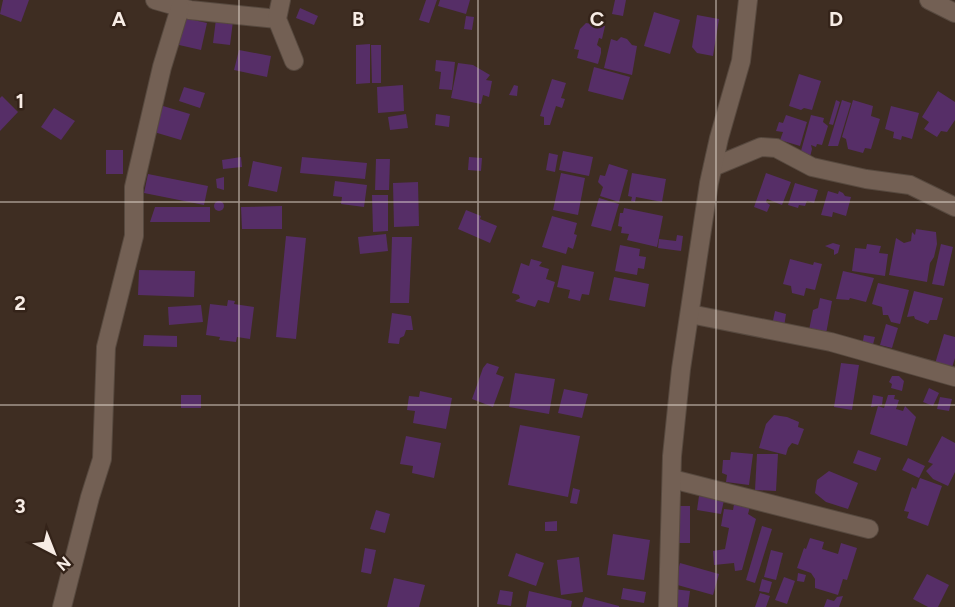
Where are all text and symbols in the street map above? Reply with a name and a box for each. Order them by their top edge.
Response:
text: A [112,7,127,31]
text: B [352,7,364,31]
text: C [590,7,604,31]
text: D [829,7,843,31]
text: 1 [16,89,24,113]
text: 2 [14,291,26,315]
text: 3 [14,494,26,518]
north arrow [24,523,84,583]
text: N [53,553,75,575]

